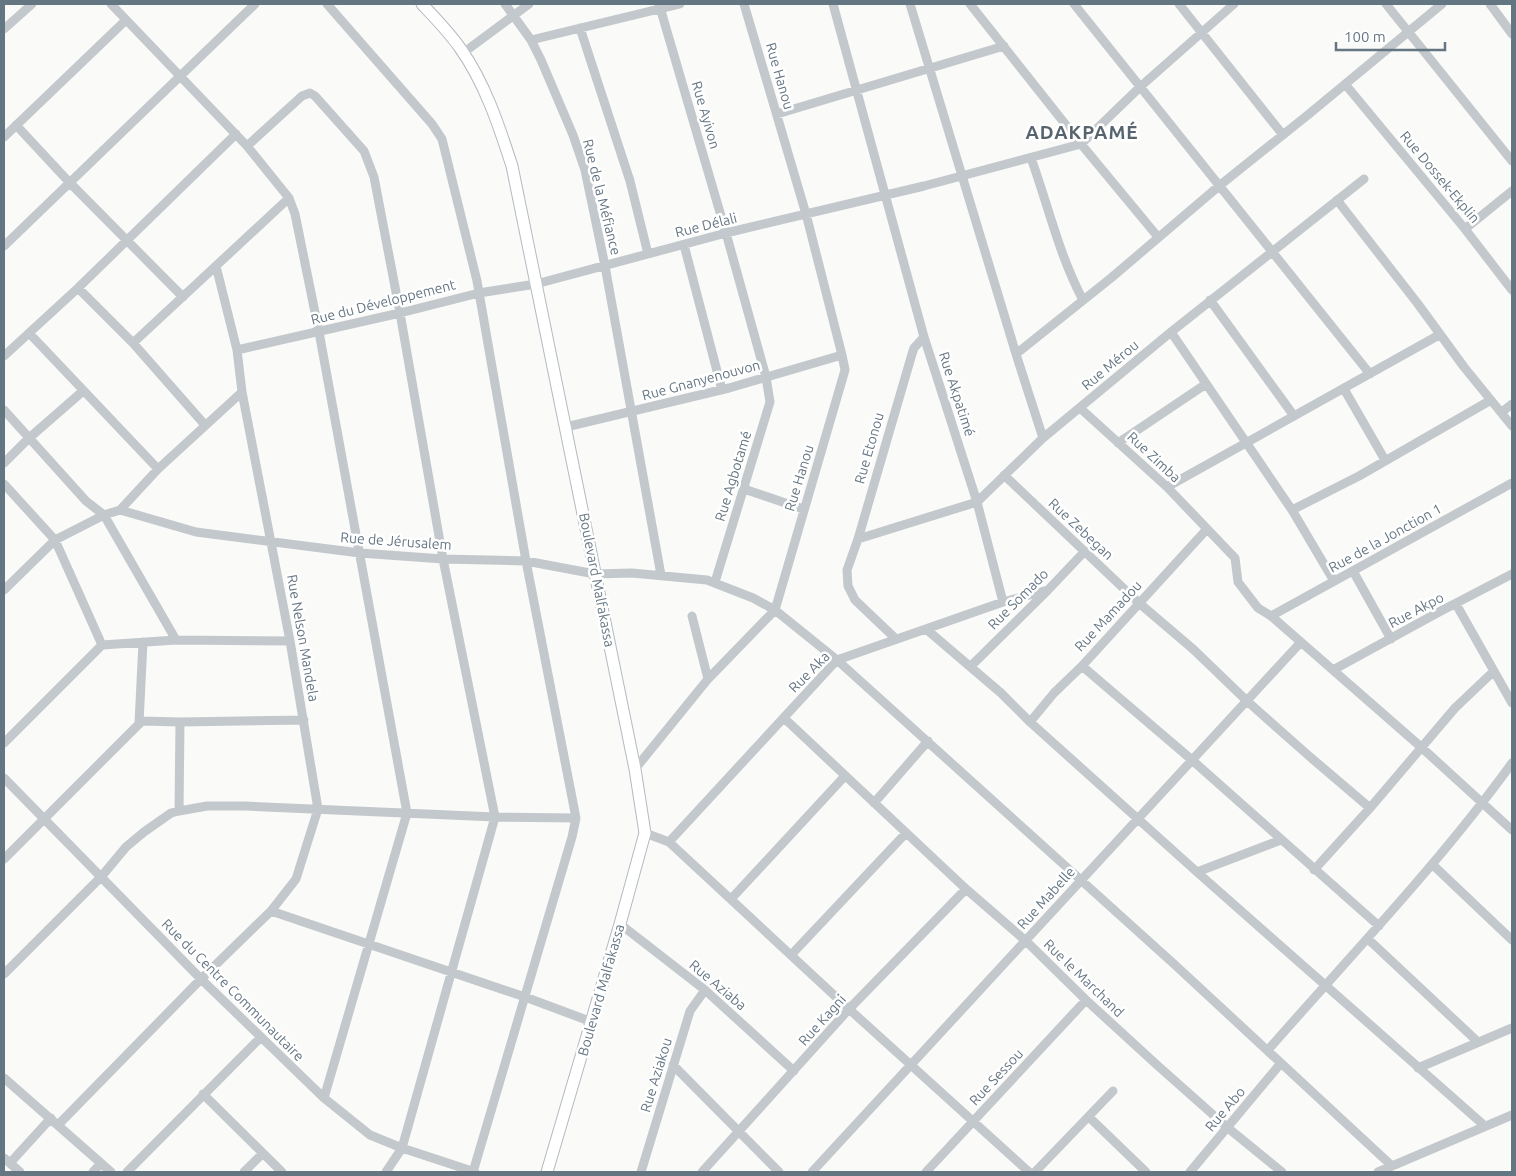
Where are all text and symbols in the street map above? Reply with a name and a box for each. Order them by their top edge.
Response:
scale bar [1336,20,1445,52]
text: 100 m [1344,28,1386,45]
street label: Rue Hanou [763,41,797,111]
street label: Rue Ayivon [689,79,723,151]
district label: ADAKPAMÉ [1025,121,1139,143]
street label: Rue Dossek-Ekplin [1397,128,1483,226]
street label: Rue de la Méfiance [580,137,624,257]
street label: Rue Délali [673,210,739,240]
street label: Rue du Développement [309,276,457,328]
street label: Rue Mérou [1078,337,1142,393]
street label: Rue Akpatimé [936,350,978,438]
street label: Rue Gnanyenouvon [640,357,762,403]
street label: Rue Etonou [851,411,887,485]
street label: Rue Zimba [1124,428,1184,486]
street label: Rue Agbotamé [712,429,754,523]
street label: Rue Hanou [781,443,817,513]
street label: Rue Zebegan [1045,495,1117,563]
street label: Rue de la Jonction 1 [1326,500,1444,576]
street label: Boulevard Malfakassa [576,512,618,648]
street label: Rue de Jérusalem [340,529,452,553]
street label: Rue Somado [984,565,1052,633]
street label: Rue Nelson Mandela [284,573,322,703]
street label: Rue Mamadou [1071,577,1145,655]
street label: Rue Akpo [1386,589,1446,631]
street label: Rue Aka [785,648,833,696]
street label: Rue Mabelle [1014,864,1078,932]
street label: Rue du Centre Communautaire [159,916,307,1064]
street label: Boulevard Malfakassa [575,922,627,1058]
street label: Rue le Marchand [1041,936,1127,1020]
street label: Rue Aziaba [686,957,750,1013]
street label: Rue Kagni [795,991,849,1049]
street label: Rue Aziakou [637,1036,675,1114]
street label: Rue Sessou [966,1046,1026,1108]
street label: Rue Abo [1202,1084,1248,1134]

